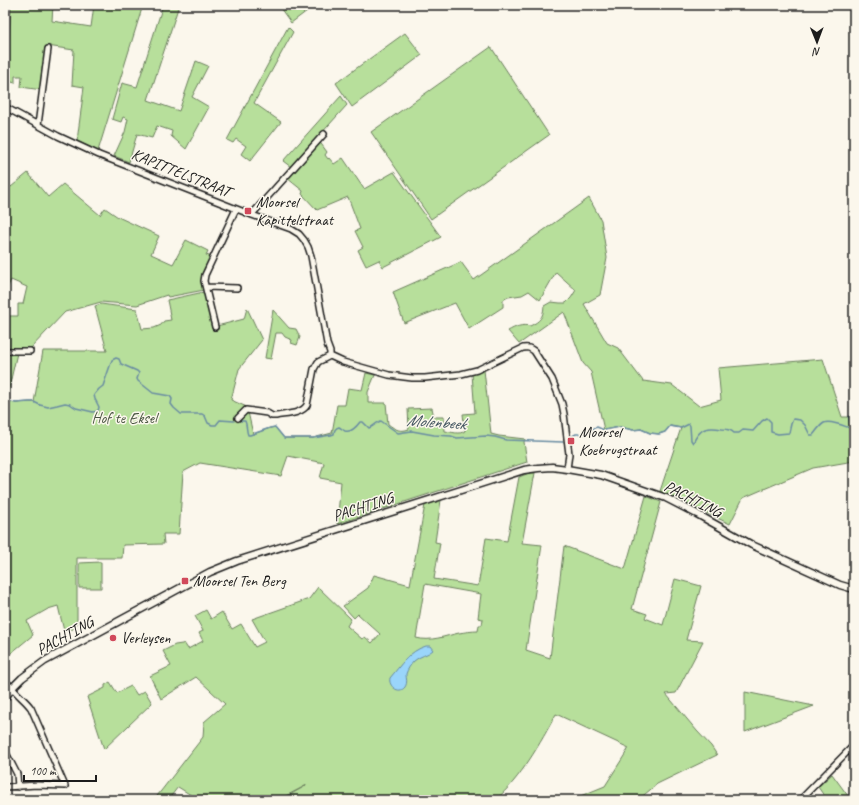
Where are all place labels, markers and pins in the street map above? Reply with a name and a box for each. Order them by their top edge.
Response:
place label: Moorsel Kapittelstraat [256,192,335,230]
marker: Moorsel Kapittelstraat [243,206,253,216]
place label: Moorsel Koebrugstraat [579,422,658,460]
marker: Moorsel Koebrugstraat [566,436,576,446]
place label: Moorsel Ten Berg [193,571,287,591]
marker: Moorsel Ten Berg [180,576,190,586]
place label: Verleysen [121,628,171,648]
marker: Verleysen [108,633,118,643]

